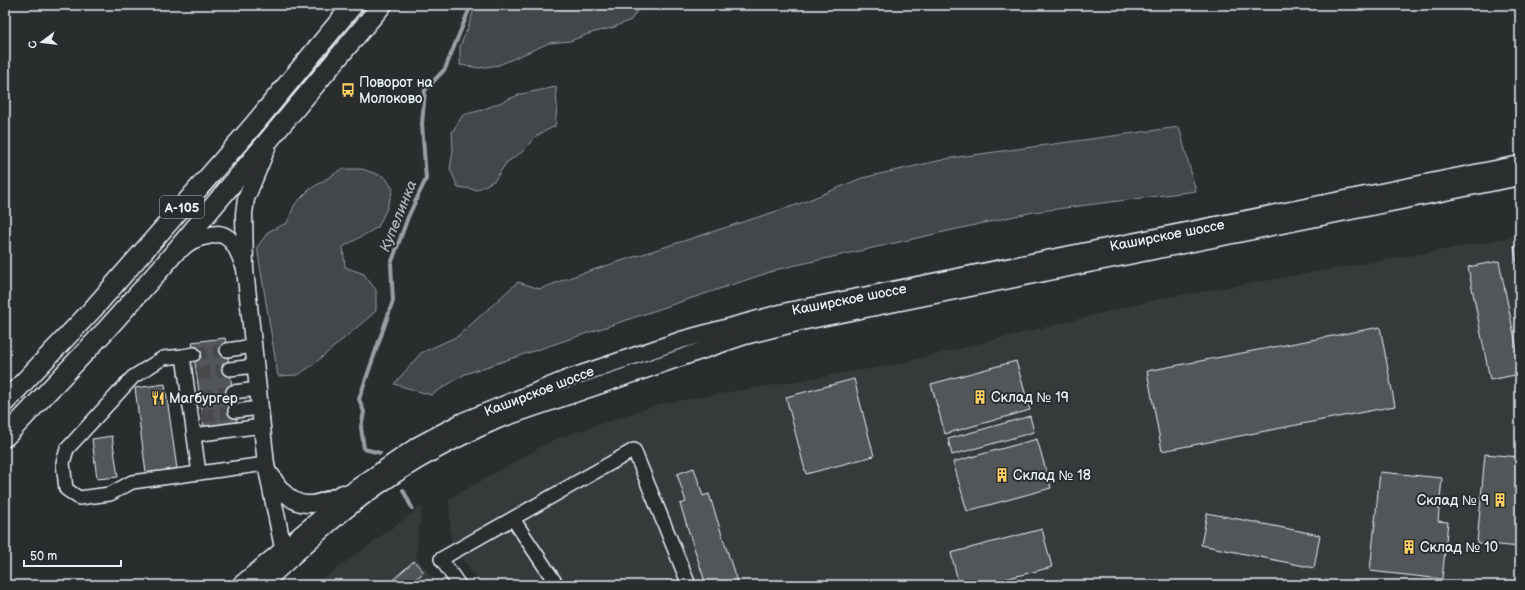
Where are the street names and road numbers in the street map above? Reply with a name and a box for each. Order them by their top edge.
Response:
road number: А-105 [160,196,204,218]
street label: Каширское шоссе [1108,216,1226,255]
street label: Каширское шоссе [790,280,908,319]
street label: Каширское шоссе [482,363,597,420]

